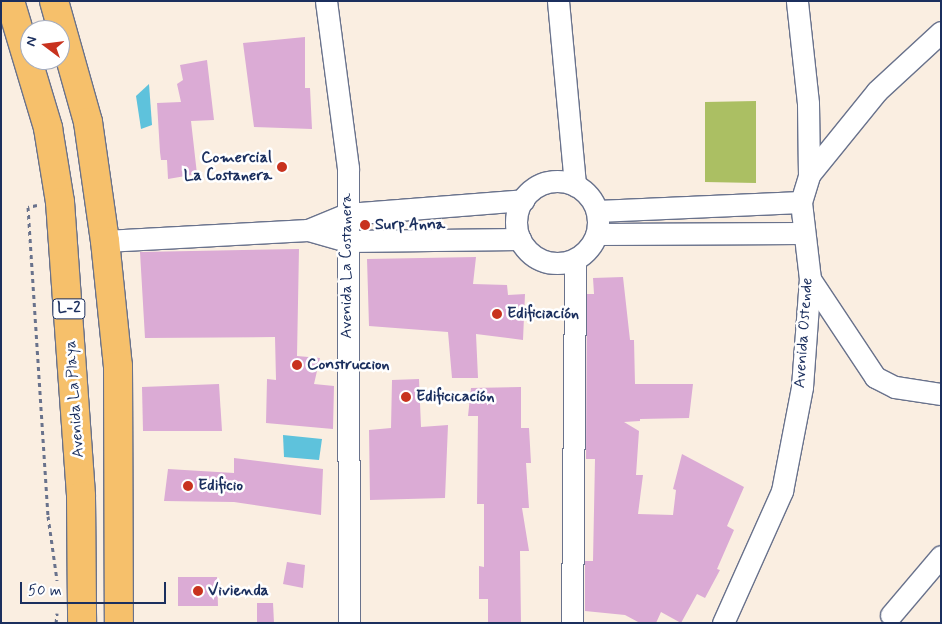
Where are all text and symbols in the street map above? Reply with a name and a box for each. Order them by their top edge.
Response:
north arrow [20,20,70,70]
text: N [22,35,41,48]
place label: Comercial La Costanera [181,148,272,186]
marker: Comercial La Costanera [276,161,288,173]
street label: Avenida La Costanera [337,192,357,340]
place label: Surp Anna [375,215,444,235]
marker: Surp Anna [359,219,371,231]
street label: Avenida Ostende [791,277,817,389]
road number: L-2 [52,296,86,322]
place label: Edificiación [507,304,579,324]
marker: Edificiación [491,308,503,320]
street label: Avenida La Playa [61,340,89,458]
place label: Construccion [307,355,390,375]
marker: Construccion [291,359,303,371]
place label: Edificicación [416,387,494,407]
marker: Edificicación [400,391,412,403]
place label: Edificio [198,476,243,496]
marker: Edificio [182,480,194,492]
scale bar [22,572,169,604]
text: 50 m [28,581,62,601]
place label: Vivienda [208,581,269,601]
marker: Vivienda [192,585,204,597]

